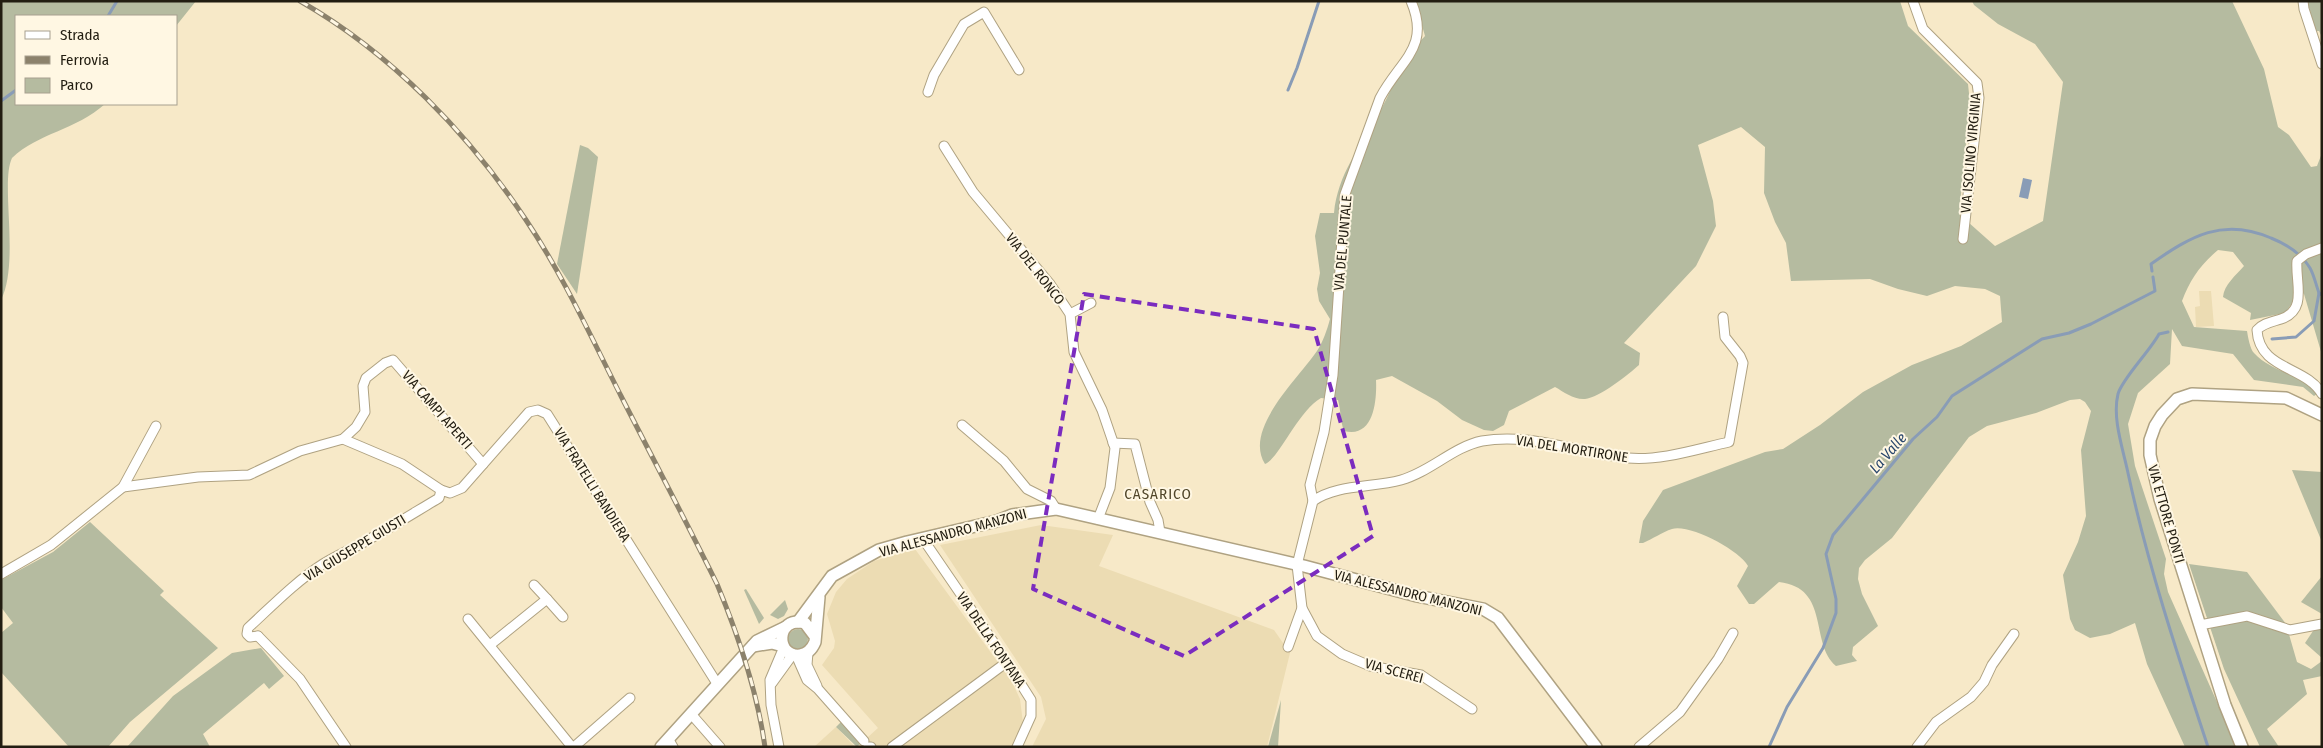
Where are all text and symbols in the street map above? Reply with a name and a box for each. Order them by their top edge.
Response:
legend [15,15,178,105]
text: Strada [60,26,100,44]
text: Ferrovia [60,51,109,69]
text: Parco [60,76,93,94]
street label: VIA ISOLINO VIRGINIA [1957,91,1985,214]
street label: VIA DEL PUNTALE [1330,194,1356,291]
street label: VIA DEL RONCO [1002,230,1068,308]
street label: VIA CAMPI APERTI [398,367,476,453]
street label: VIA FRATELLI BANDIERA [550,425,634,546]
water label: La Valle [1866,429,1910,477]
street label: VIA DEL MORTIRONE [1515,432,1630,466]
street label: VIA ETTORE PONTI [2144,463,2188,565]
district label: CASARICO [1124,485,1192,503]
street label: VIA ALESSANDRO MANZONI [878,505,1028,561]
street label: VIA GIUSEPPE GIUSTI [301,511,409,585]
street label: VIA ALESSANDRO MANZONI [1332,566,1484,620]
street label: VIA DELLA FONTANA [953,589,1030,691]
street label: VIA SCEREI [1363,655,1425,687]

